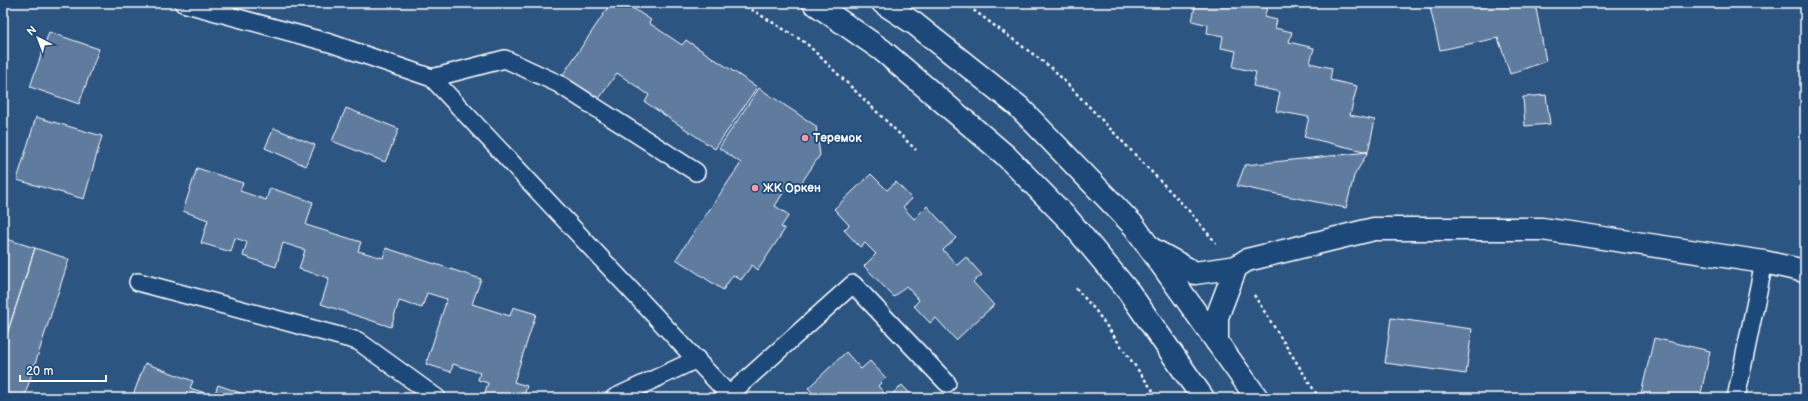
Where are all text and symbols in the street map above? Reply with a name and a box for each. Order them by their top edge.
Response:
north arrow [18,18,58,58]
text: N [24,23,39,39]
place label: Теремок [813,131,862,146]
marker: Теремок [800,133,810,143]
place label: ЖК Оркен [763,181,821,196]
marker: ЖК Оркен [750,183,760,193]
scale bar [20,357,106,383]
text: 20 m [26,364,53,379]

